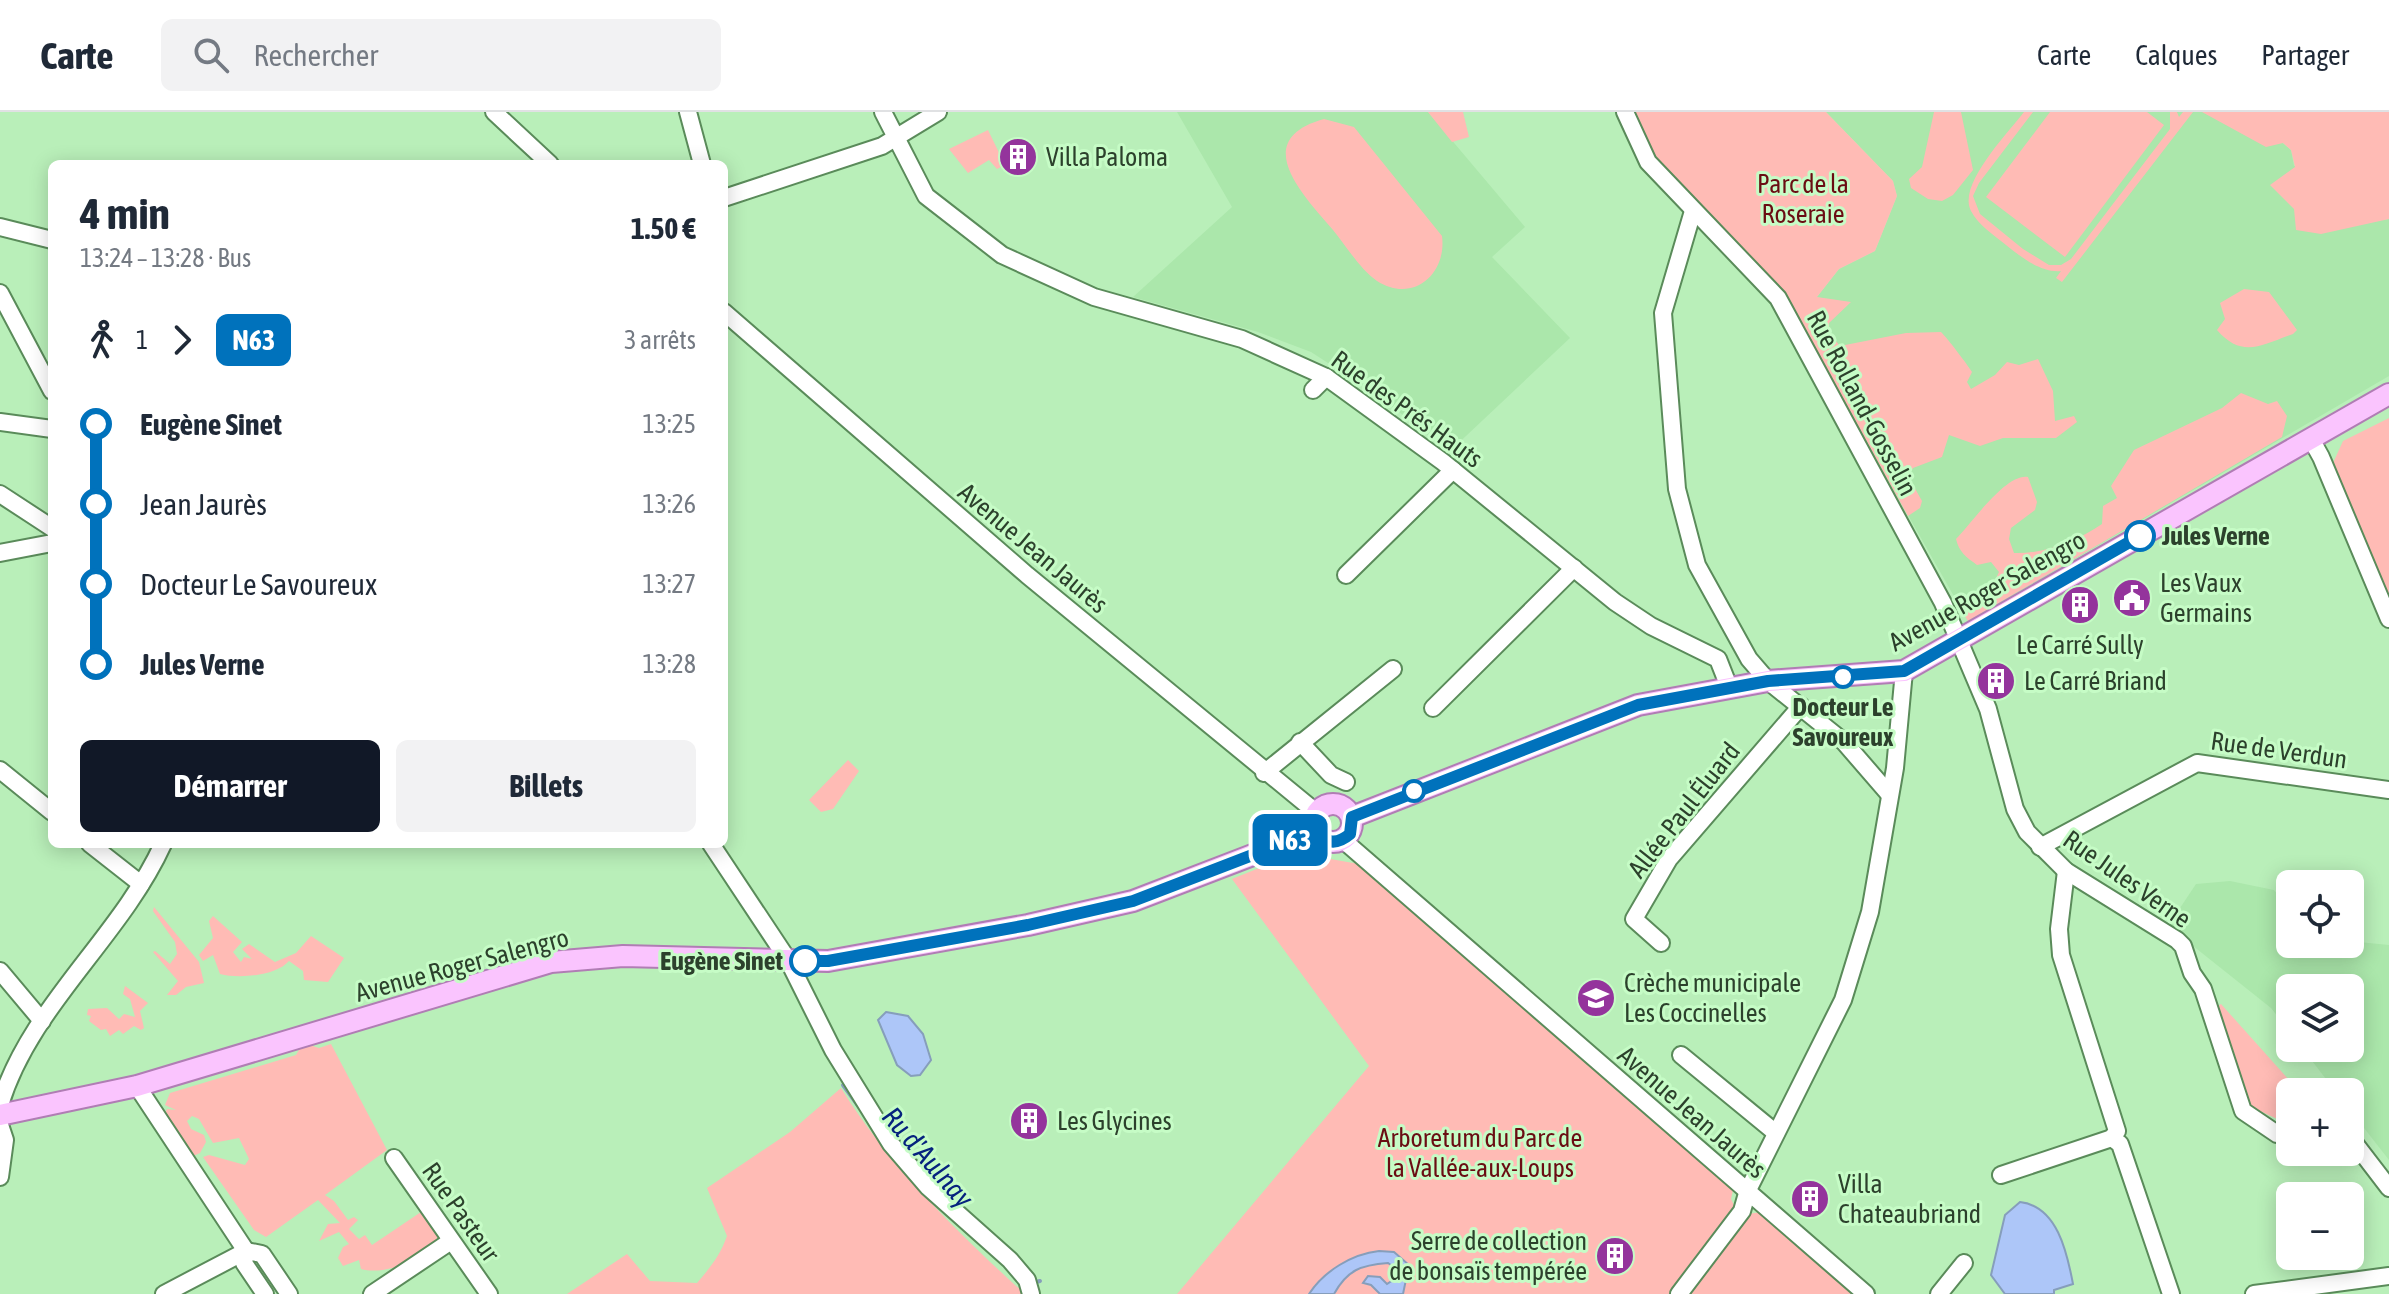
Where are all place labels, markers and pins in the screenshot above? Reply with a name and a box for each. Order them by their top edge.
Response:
building icon: Villa Paloma [997,136,1039,178]
place label: Villa Paloma [1046,142,1168,172]
marker: Jules Verne [2125,521,2155,551]
place label: Jules Verne [2161,521,2270,551]
place label: Les Vaux Germains [2160,568,2252,628]
public building icon: Les Vaux Germains [2111,577,2153,619]
building icon: Le Carré Sully [2059,584,2101,626]
place label: Le Carré Sully [2016,630,2144,660]
building icon: Le Carré Briand [1975,660,2017,702]
marker: Docteur Le Savoureux [1832,666,1854,688]
place label: Le Carré Briand [2024,666,2167,696]
place label: Docteur Le Savoureux [1792,692,1894,752]
unlabelled marker [1403,780,1425,802]
place label: Eugène Sinet [660,946,783,976]
marker: Eugène Sinet [790,946,820,976]
place label: Crèche municipale Les Coccinelles [1624,968,1801,1028]
school or university icon: Crèche municipale Les Coccinelles [1575,977,1617,1019]
building icon: Les Glycines [1008,1100,1050,1142]
place label: Les Glycines [1057,1106,1172,1136]
place label: Villa Chateaubriand [1838,1169,1981,1229]
building icon: Villa Chateaubriand [1789,1178,1831,1220]
place label: Serre de collection de bonsaïs tempérée [1389,1226,1587,1286]
building icon: Serre de collection de bonsaïs tempérée [1594,1235,1636,1277]

